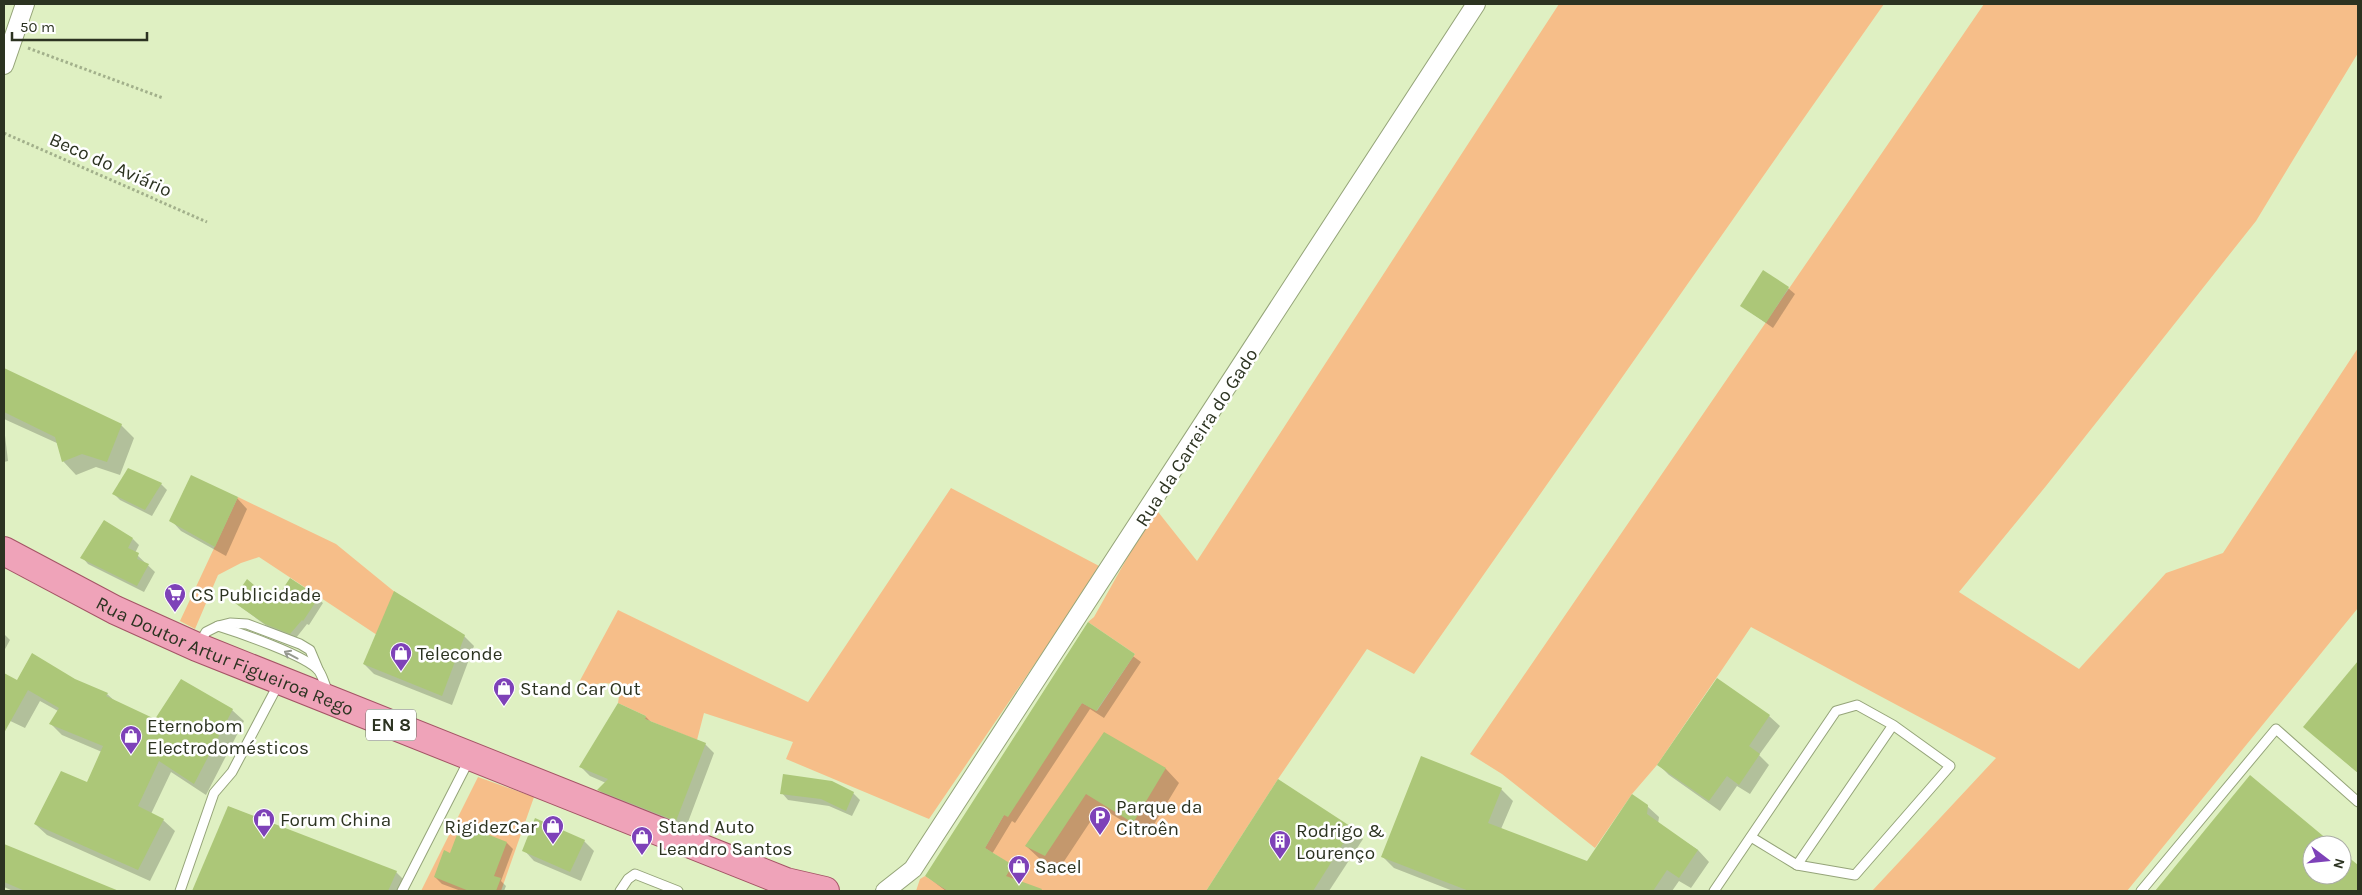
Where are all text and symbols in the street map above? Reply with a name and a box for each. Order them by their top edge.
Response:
scale bar [12,10,148,42]
text: 50 m [20,18,55,36]
street label: Beco do Aviário [46,128,175,202]
street label: Rua da Carreira do Gado [1131,344,1263,531]
supermarket icon: CS Publicidade [163,582,187,613]
place label: CS Publicidade [191,584,321,606]
street label: Rua Doutor Artur Figueiroa Rego [92,592,357,720]
shop icon: Teleconde [389,641,413,672]
place label: Teleconde [417,643,503,665]
one-way arrow [284,649,299,659]
shop icon: Stand Car Out [492,676,516,707]
place label: Stand Car Out [520,678,641,700]
road number: EN 8 [366,710,416,740]
place label: Eternobom Electrodomésticos [147,715,309,759]
shop icon: Eternobom Electrodomésticos [119,724,143,755]
place label: Parque da Citroên [1116,796,1202,840]
parking icon: Parque da Citroên [1088,805,1112,836]
shop icon: Forum China [252,807,276,838]
place label: Forum China [280,809,391,831]
shop icon: RigidezCar [541,814,565,845]
place label: RigidezCar [444,816,537,838]
place label: Stand Auto Leandro Santos [658,816,793,860]
place label: Rodrigo & Lourenço [1296,820,1385,864]
shop icon: Stand Auto Leandro Santos [630,825,654,856]
building icon: Rodrigo & Lourenço [1268,829,1292,860]
north arrow [2302,835,2352,885]
shop icon: Sacel [1007,854,1031,885]
place label: Sacel [1035,856,1082,878]
text: N [2329,856,2349,871]

